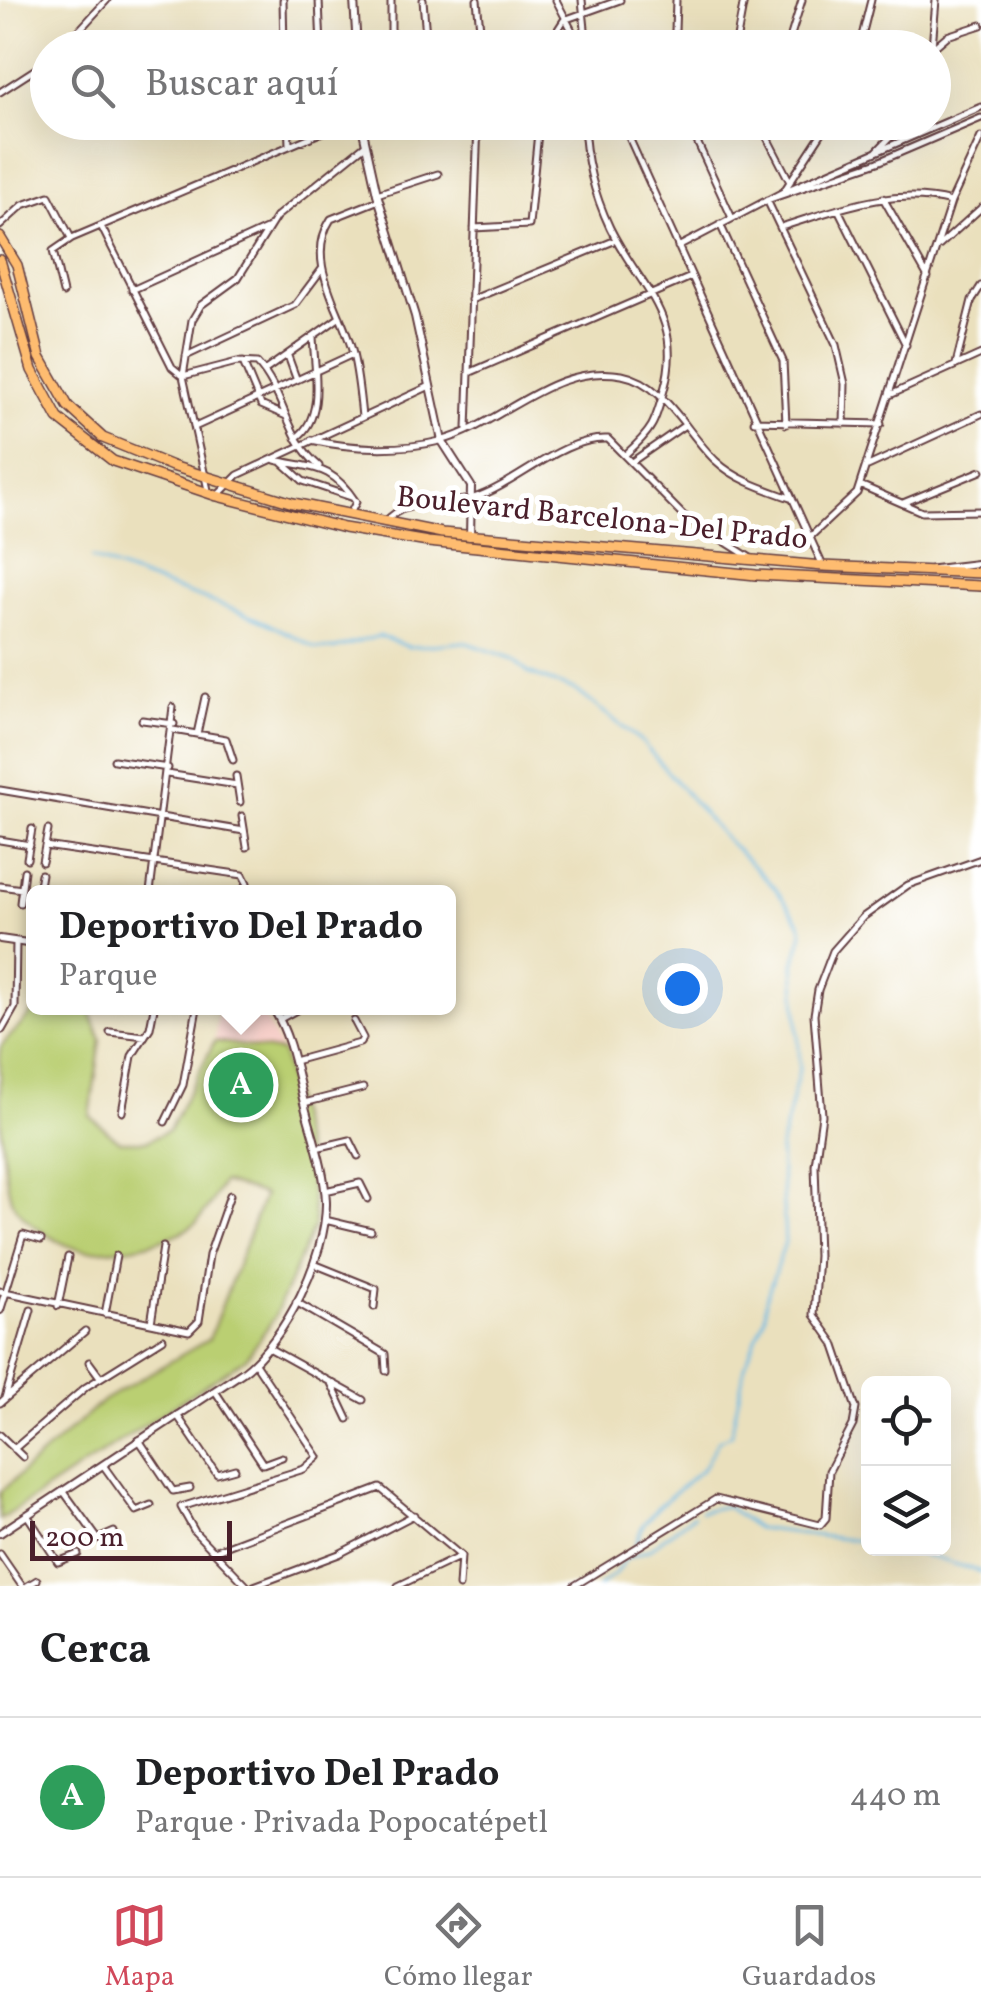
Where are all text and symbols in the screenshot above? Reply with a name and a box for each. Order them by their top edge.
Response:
search box [30,30,951,140]
icon: search [65,58,120,113]
text: Buscar aquí [145,59,338,112]
street label: Boulevard Barcelona-Del Prado [394,477,810,561]
popup [26,885,456,1015]
text: Deportivo Del Prado [59,902,423,955]
text: Parque [59,955,157,999]
your location [657,963,708,1014]
pin: A [208,1048,274,1122]
map controls [861,1376,951,1556]
button: locate [861,1376,951,1466]
button: layers [861,1466,951,1556]
scale bar [30,1516,232,1560]
text: 200 m [45,1519,124,1558]
text: Cerca [40,1622,151,1681]
text: Deportivo Del Prado [135,1749,499,1802]
text: A [61,1775,84,1819]
text: 440 m [849,1775,941,1819]
text: Parque · Privada Popocatépetl [135,1802,548,1846]
tab: Mapa [105,1898,175,1997]
tab: Cómo llegar [384,1898,533,1997]
tab: Guardados [742,1898,876,1997]

